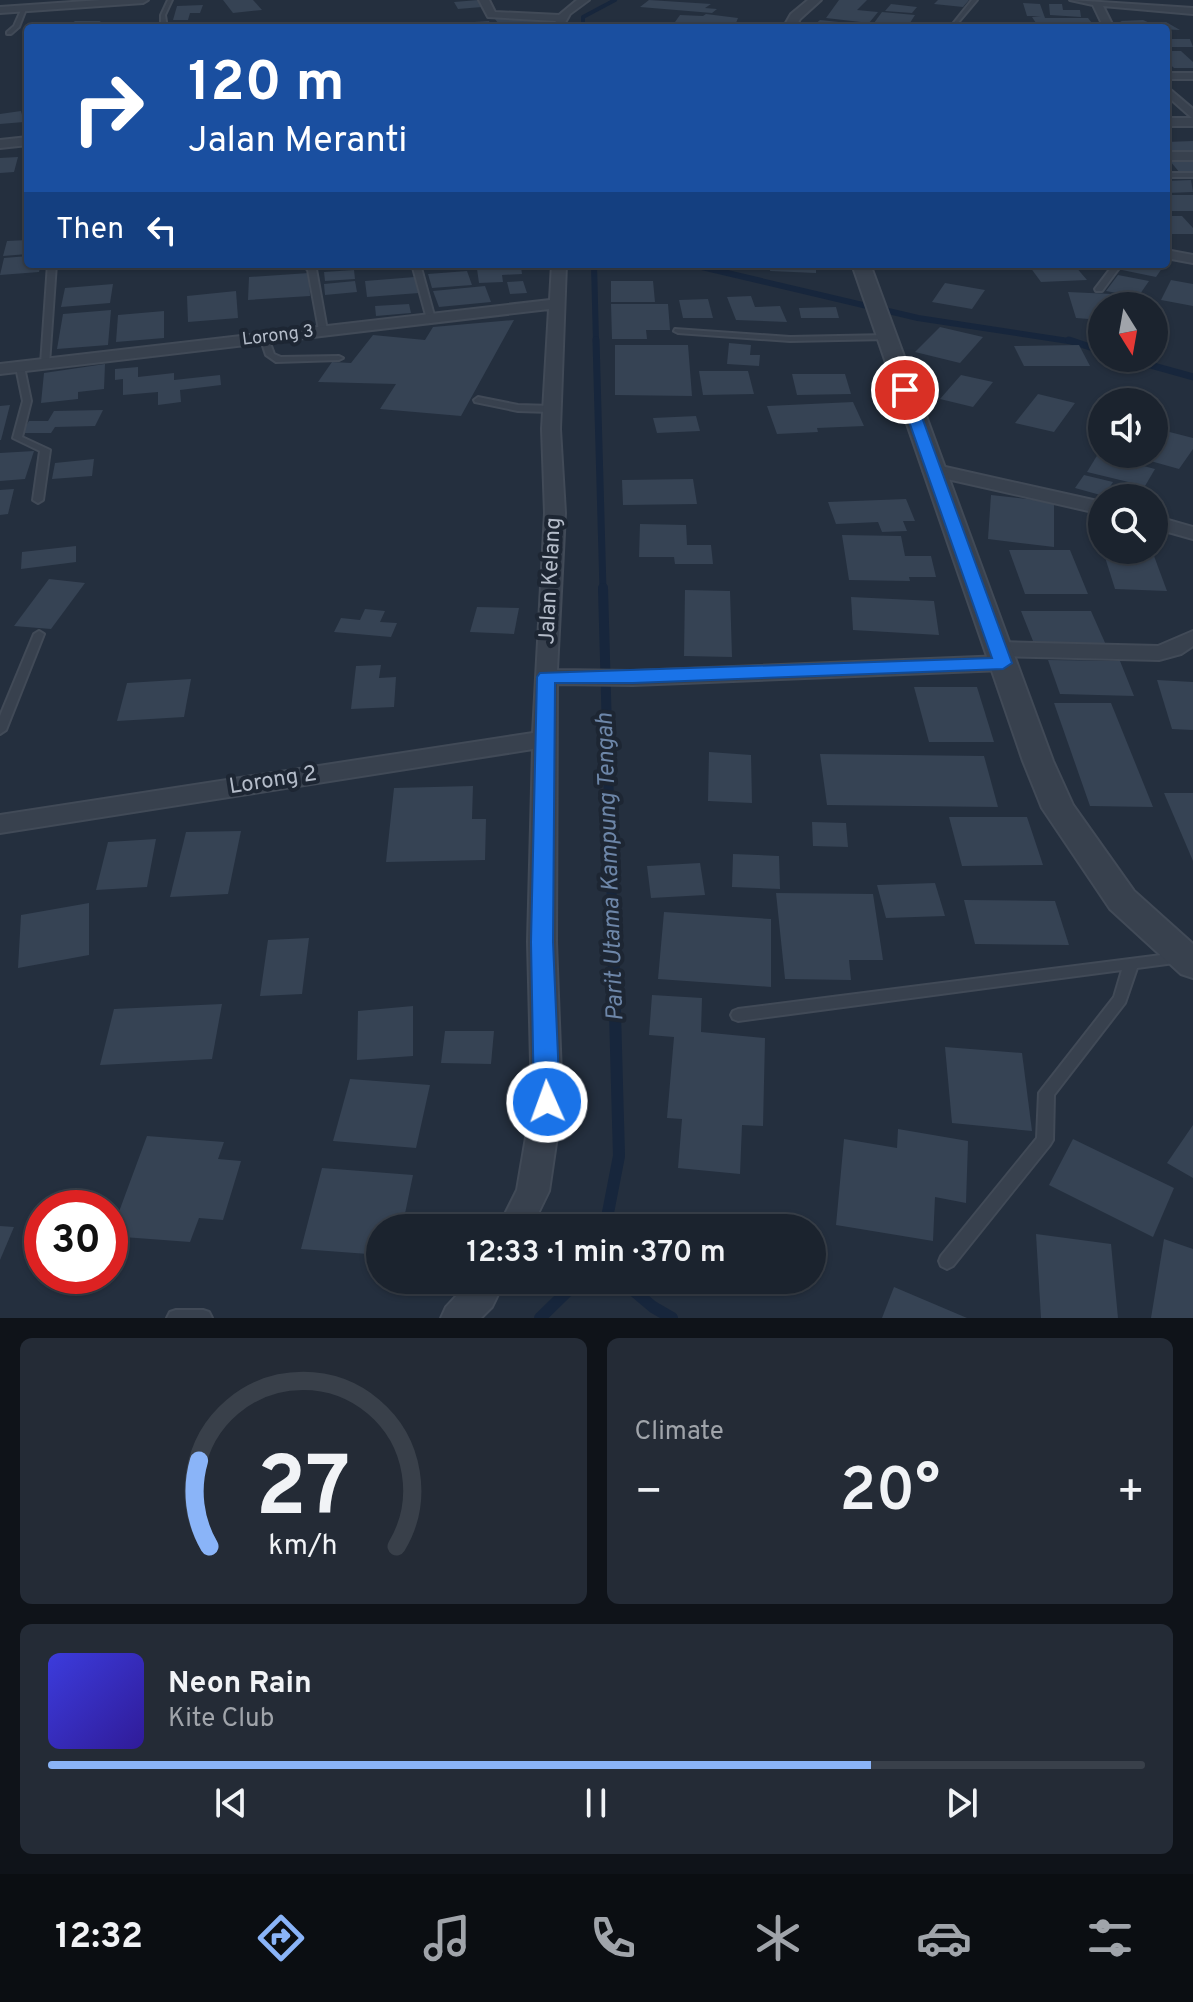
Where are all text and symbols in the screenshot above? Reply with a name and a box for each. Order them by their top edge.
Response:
text: 120 m [188,50,345,120]
icon: right [56,56,160,160]
text: Jalan Meranti [188,119,407,165]
icon: left [140,208,184,252]
text: Then [56,212,124,249]
north arrow [1088,292,1168,372]
map controls [1088,292,1168,564]
street label: Lorong 3 [241,320,315,352]
pin [871,356,939,424]
icon: arrive [883,368,927,412]
button: sound [1088,388,1168,468]
button: search [1088,484,1168,564]
street label: Jalan Kelang [534,517,568,645]
water label: Parit Utama Kampung Tengah [591,712,631,1022]
street label: Lorong 2 [227,761,319,801]
position arrow [505,1060,589,1144]
speed limit sign: 30 [24,1190,128,1294]
text: 12:33 · 1 min · 370 m [466,1235,726,1272]
text: Climate [635,1416,724,1449]
text: 27 [256,1440,351,1545]
text: 20° [839,1456,940,1532]
text: − [635,1466,663,1522]
text: + [1117,1466,1145,1522]
text: km/h [269,1529,338,1565]
text: Neon Rain [168,1666,312,1703]
text: Kite Club [168,1703,274,1736]
icon: previous [209,1781,253,1825]
icon: pause [574,1781,618,1825]
icon: next [940,1781,984,1825]
icon: directions [253,1910,309,1966]
icon: music [419,1910,475,1966]
icon: phone [585,1910,641,1966]
icon: climate [750,1910,806,1966]
icon: car [916,1910,972,1966]
icon: filters [1082,1910,1138,1966]
text: 12:32 [55,1915,143,1961]

